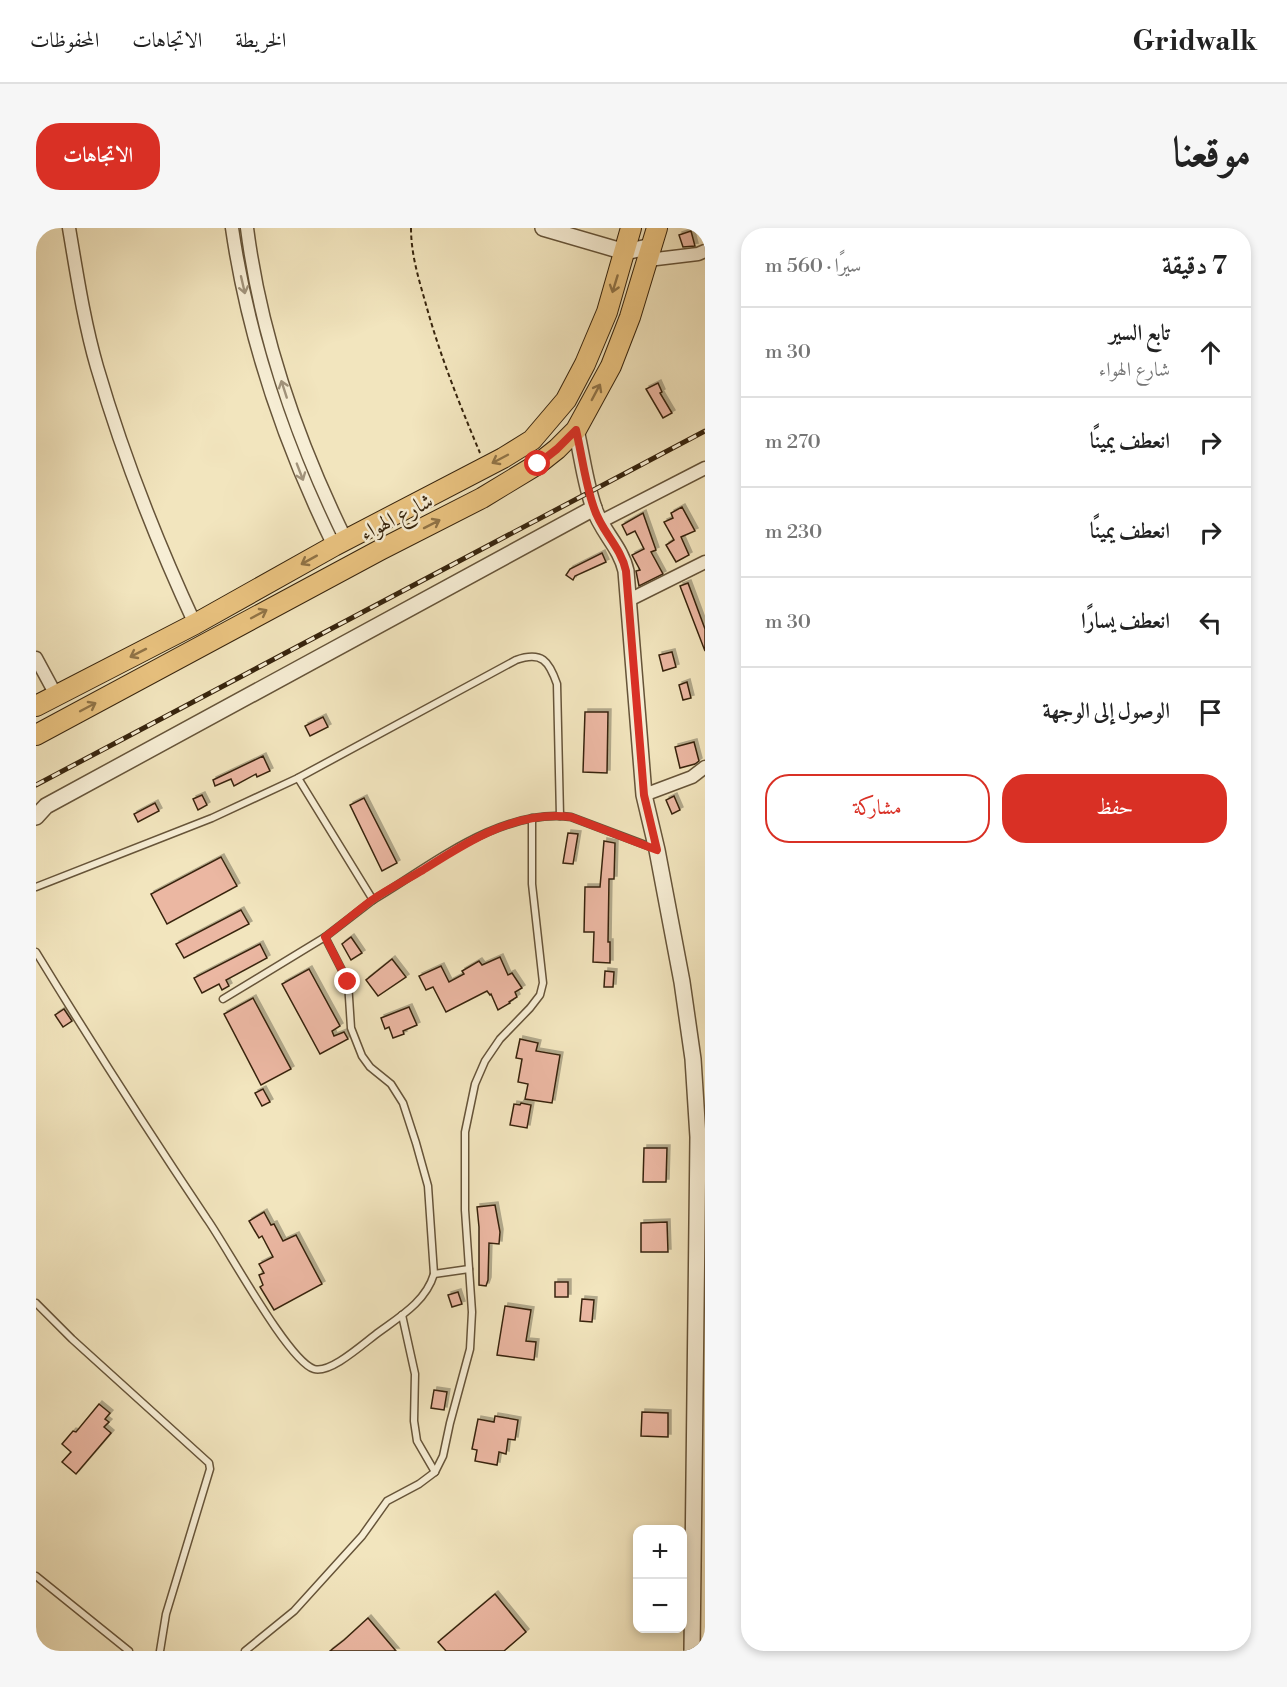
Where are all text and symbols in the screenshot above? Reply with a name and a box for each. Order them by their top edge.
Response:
text: Gridwalk [1133,24,1257,59]
text: المحفوظات [30,28,99,54]
text: الاتجاهات [132,28,202,54]
text: الخريطة [235,28,286,54]
button: الاتجاهات [36,123,160,190]
text: موقعنا [1173,127,1251,180]
text: 7 دقيقة [1162,250,1227,282]
text: سيرًا · 560 m [765,254,861,279]
one-way arrow [609,274,620,293]
one-way arrow [237,276,249,295]
text: تابع السير [1109,320,1170,347]
icon: ahead [1194,336,1227,369]
text: 30 m [765,340,811,365]
text: شارع الهواء [1099,358,1170,383]
one-way arrow [278,380,289,399]
one-way arrow [590,384,602,401]
icon: right [1194,426,1227,459]
text: انعطف يمينًا [1090,428,1170,455]
text: 270 m [765,430,821,455]
route start [524,450,550,476]
one-way arrow [492,453,509,465]
one-way arrow [295,462,306,480]
street label: شارع الهواء [356,487,440,551]
icon: right [1194,516,1227,549]
one-way arrow [422,518,440,529]
text: انعطف يمينًا [1090,518,1170,545]
text: 230 m [765,520,822,545]
one-way arrow [301,554,318,566]
icon: left [1194,606,1227,639]
one-way arrow [250,608,268,620]
text: انعطف يسارًا [1081,608,1170,635]
text: 30 m [765,610,811,635]
one-way arrow [129,648,147,659]
icon: arrive [1194,696,1227,729]
text: الوصول إلى الوجهة [1042,698,1170,725]
one-way arrow [78,701,96,712]
button: مشاركة [765,774,990,843]
button: حفظ [1002,774,1227,843]
route end [334,968,360,994]
map controls [633,1525,687,1633]
button: + [633,1525,687,1579]
button: − [633,1579,687,1633]

